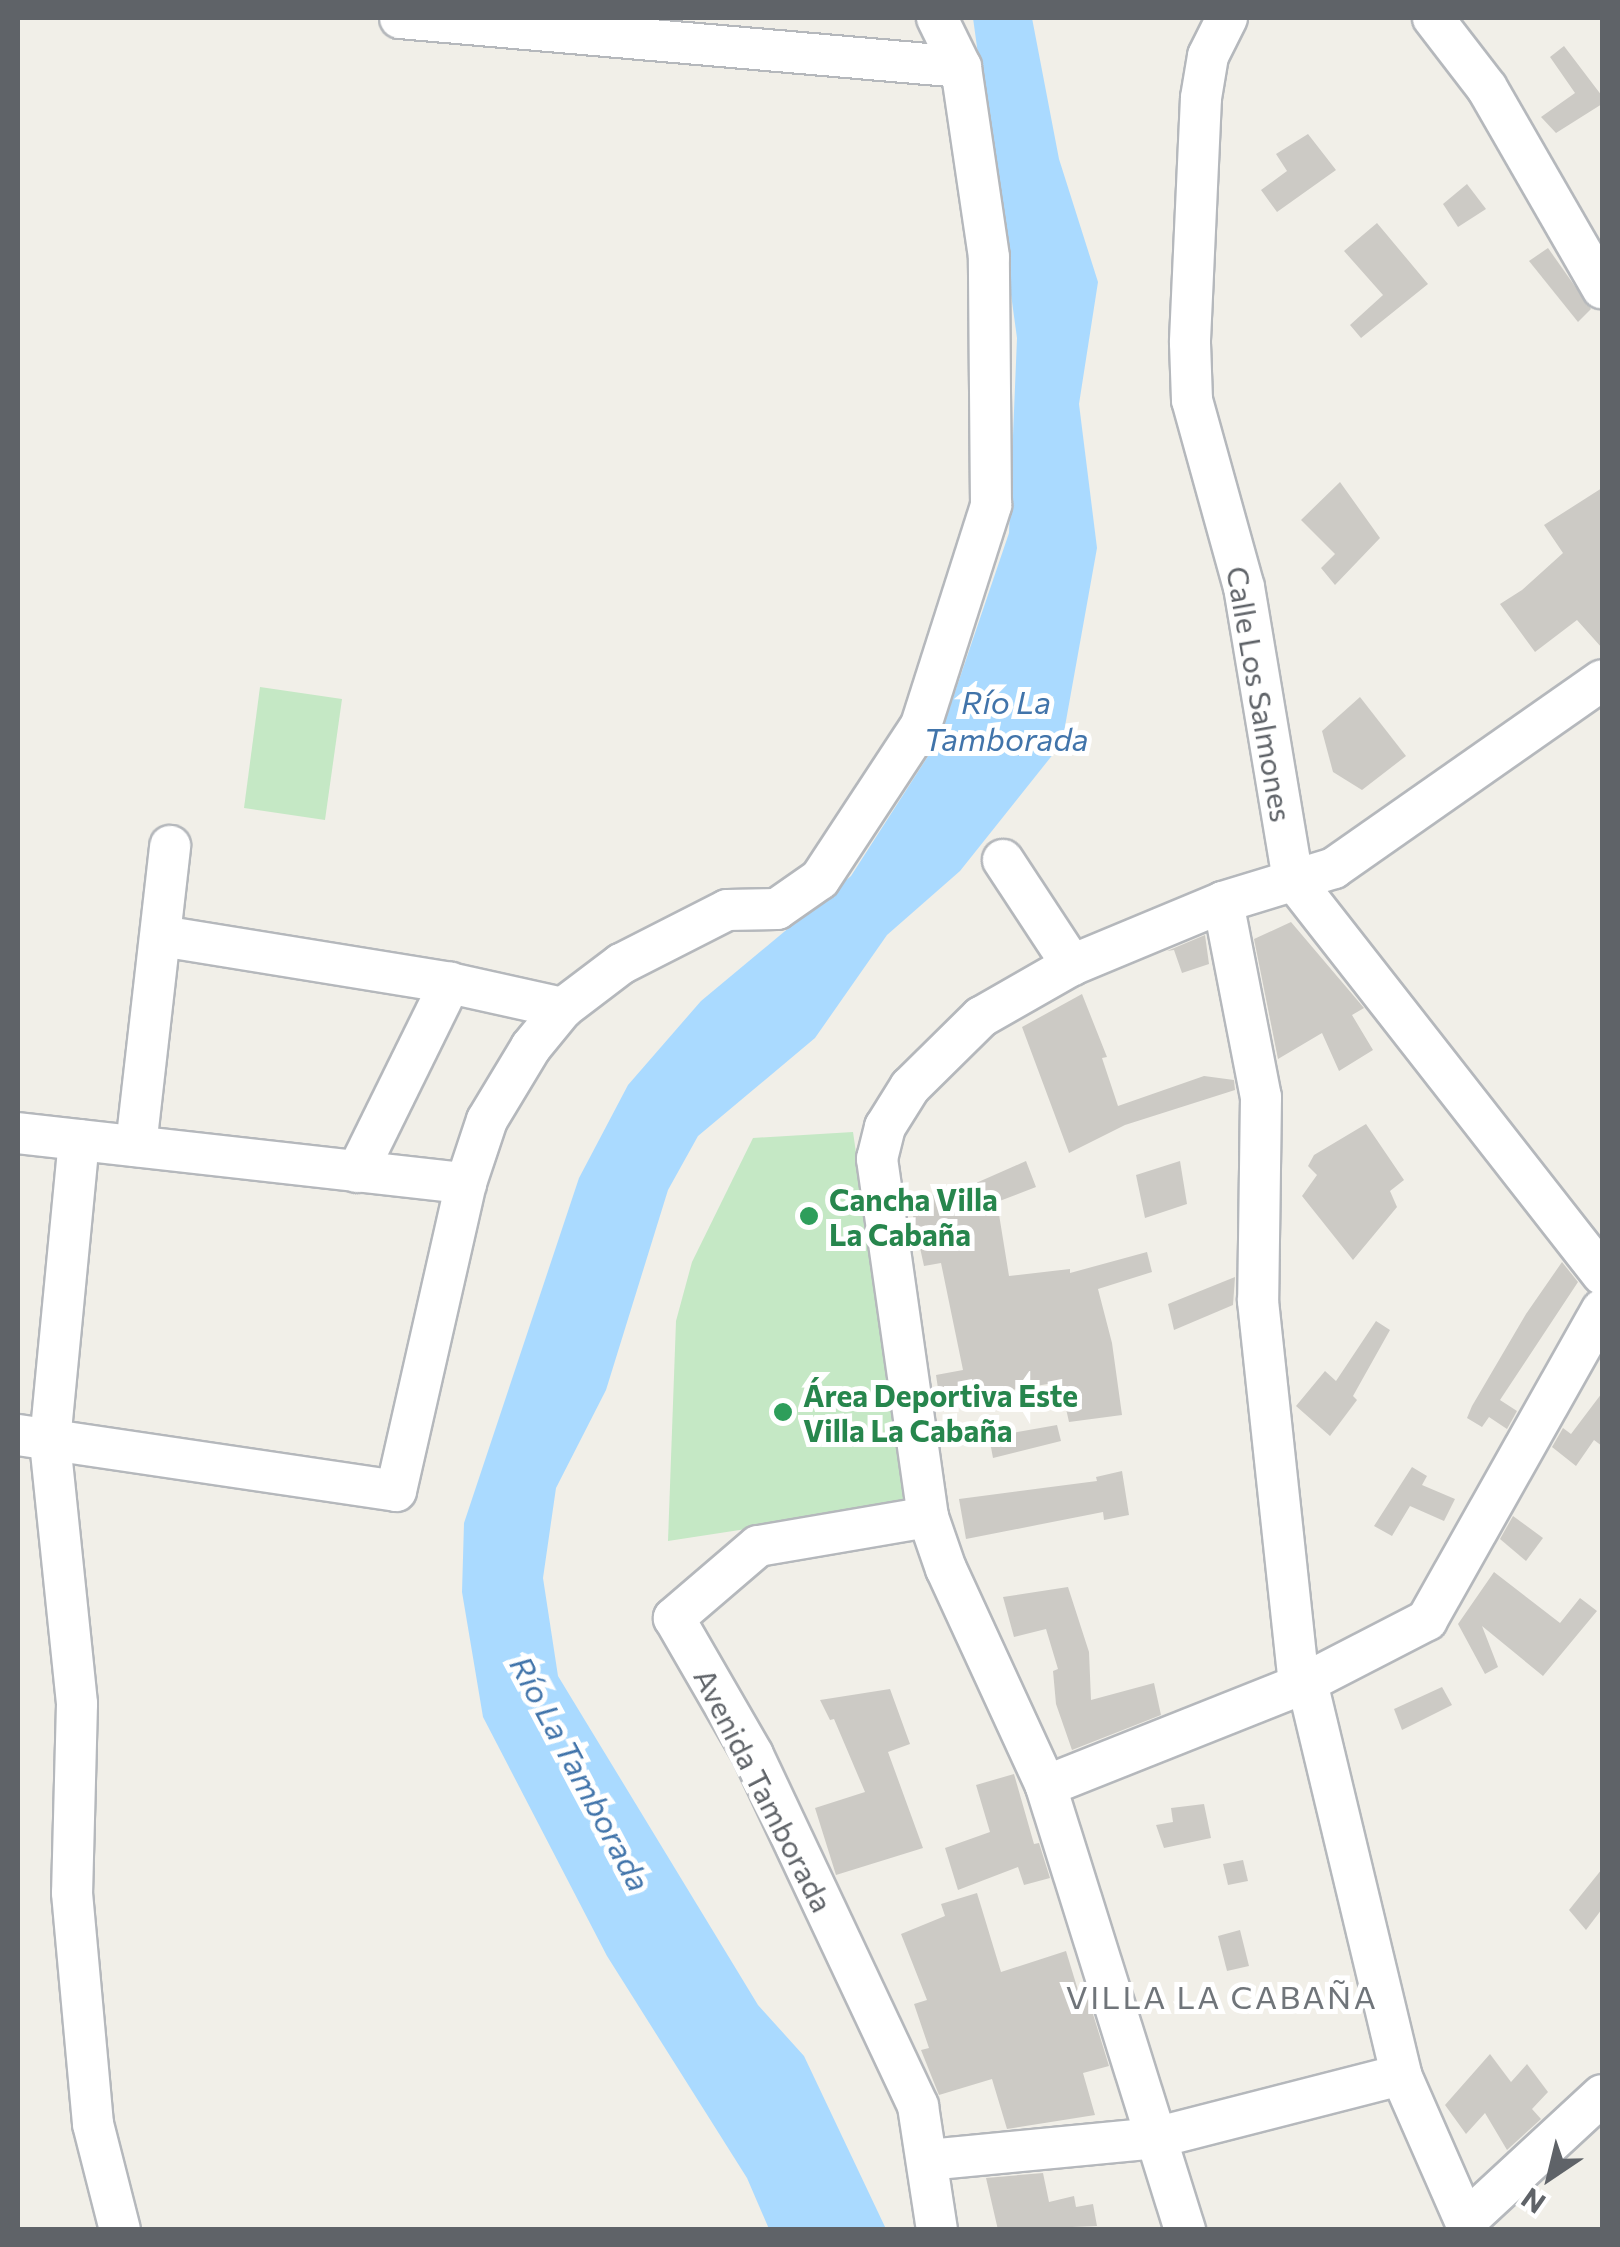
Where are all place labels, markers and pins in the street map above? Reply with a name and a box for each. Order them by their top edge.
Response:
place label: Cancha Villa La Cabaña [829,1181,998,1252]
marker: Cancha Villa La Cabaña [798,1205,820,1227]
place label: Área Deportiva Este Villa La Cabaña [803,1377,1078,1448]
marker: Área Deportiva Este Villa La Cabaña [772,1401,794,1423]

